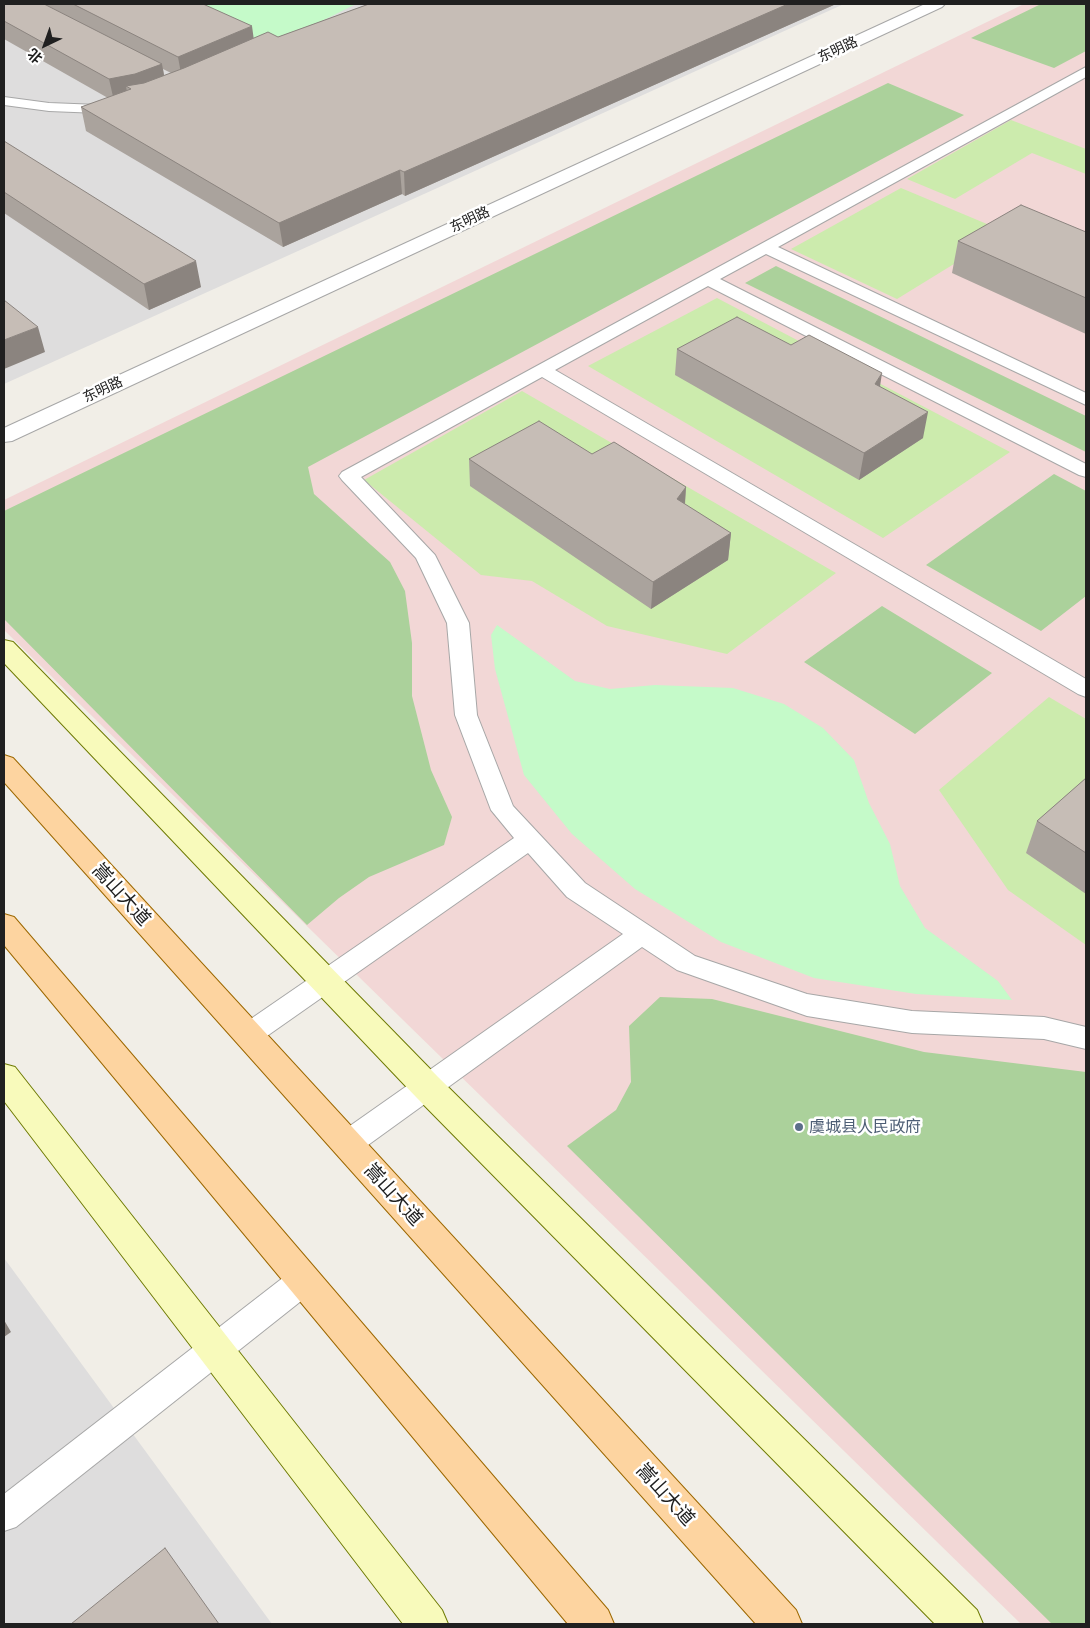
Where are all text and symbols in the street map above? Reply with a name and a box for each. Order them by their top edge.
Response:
north arrow [20,20,70,70]
street label: 东明路 [815,34,861,66]
text: 北 [23,45,46,68]
street label: 东明路 [447,204,493,236]
street label: 东明路 [80,374,126,406]
street label: 嵩山大道 [87,859,155,931]
place label: 虞城县人民政府 [809,1117,921,1137]
marker: 虞城县人民政府 [793,1121,805,1133]
street label: 嵩山大道 [359,1159,427,1231]
street label: 嵩山大道 [631,1459,699,1531]

